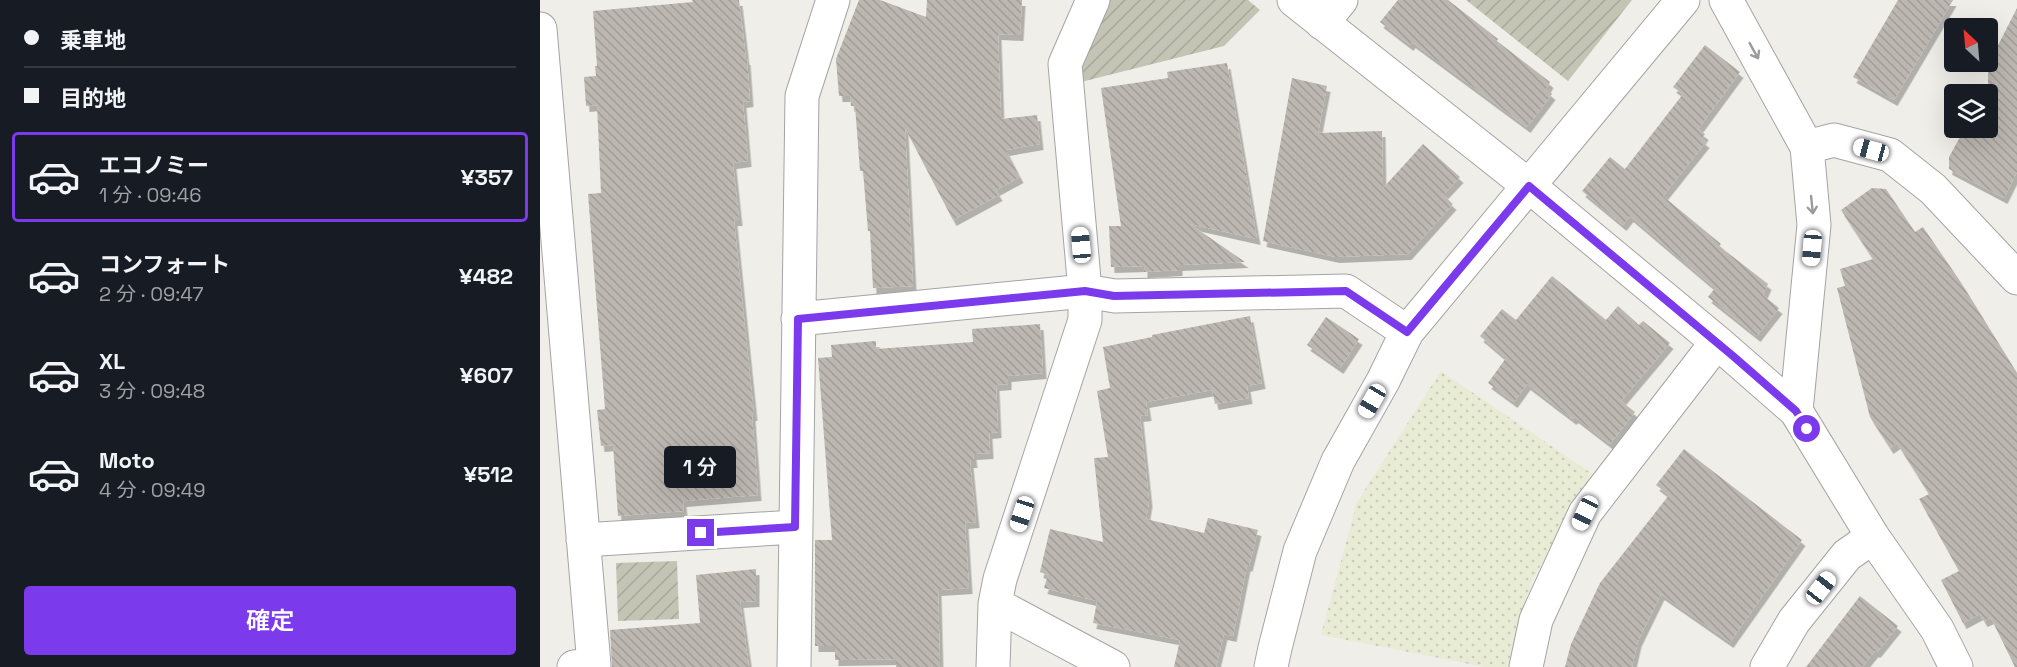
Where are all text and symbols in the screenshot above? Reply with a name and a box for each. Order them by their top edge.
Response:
north arrow [1944,18,1998,72]
map controls [1944,18,1998,138]
text: 乗車地 [60,26,126,54]
one-way arrow [1749,42,1760,60]
text: 目的地 [60,84,126,112]
button: layers [1944,84,1998,138]
car [1851,137,1891,163]
icon: car [27,150,81,204]
text: エコノミー [99,151,209,179]
text: ¥357 [461,163,513,191]
text: 1 分 · 09:46 [99,182,201,208]
one-way arrow [1807,195,1818,215]
car [1070,226,1092,264]
car [1801,229,1823,267]
icon: car [27,249,81,303]
text: コンフォート [99,250,230,278]
text: ¥482 [459,262,513,290]
text: 2 分 · 09:47 [99,281,203,307]
text: XL [99,347,125,375]
icon: car [27,348,81,402]
text: ¥607 [460,361,513,389]
text: 3 分 · 09:48 [99,378,205,404]
car [1355,381,1389,421]
route start [1793,415,1820,442]
text: Moto [99,446,155,474]
callout: 1 分 [665,446,737,488]
icon: car [27,447,81,501]
text: 1 分 [683,454,717,480]
text: ¥512 [464,460,513,488]
text: 4 分 · 09:49 [99,477,206,503]
car [1569,493,1601,533]
car [1008,494,1036,534]
route end [687,519,714,546]
car [1803,568,1839,608]
button: 確定 [24,586,516,655]

